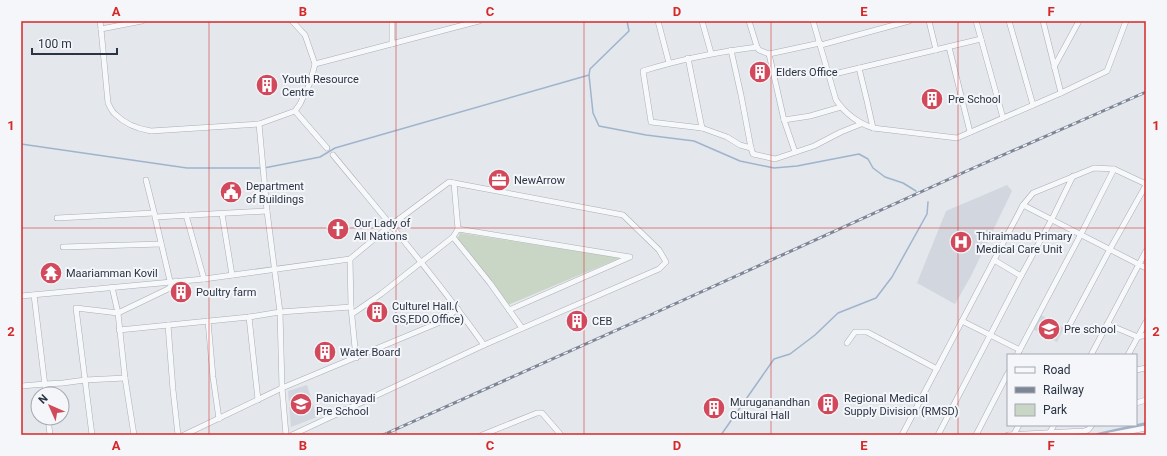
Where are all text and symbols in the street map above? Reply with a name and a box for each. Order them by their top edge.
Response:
text: A [112,4,121,19]
text: B [299,4,307,19]
text: C [486,4,495,19]
text: D [673,4,681,19]
text: E [860,4,868,19]
text: F [1047,4,1055,19]
scale bar [32,30,117,56]
text: 100 m [38,37,72,51]
building icon: Elders Office [747,59,773,85]
place label: Elders Office [776,66,838,79]
building icon: Youth Resource Centre [254,72,280,98]
place label: Youth Resource Centre [282,73,359,99]
building icon: Pre School [919,86,945,112]
place label: Pre School [948,93,1001,106]
text: 1 [7,118,15,133]
text: 1 [1152,118,1160,133]
office icon: NewArrow [486,167,512,193]
place label: NewArrow [514,174,566,187]
public building icon: Department of Buildings [218,179,244,205]
place label: Department of Buildings [246,180,304,206]
church icon: Our Lady of All Nations [325,216,351,242]
place label: Our Lady of All Nations [354,217,410,243]
hospital icon: Thiraimadu Primary Medical Care Unit [948,229,974,255]
place label: Thiraimadu Primary Medical Care Unit [976,230,1073,256]
temple icon: Maariamman Kovil [38,260,64,286]
place label: Maariamman Kovil [66,267,158,280]
building icon: Poultry farm [168,279,194,305]
place label: Poultry farm [196,286,256,299]
building icon: Culturel Hall.( GS,EDO.Office) [364,299,390,325]
place label: Culturel Hall.( GS,EDO.Office) [392,300,464,326]
building icon: CEB [564,308,590,334]
place label: CEB [592,315,612,328]
school or university icon: Pre school [1036,316,1062,342]
place label: Pre school [1064,323,1116,336]
text: 2 [7,324,15,339]
text: 2 [1152,324,1160,339]
building icon: Water Board [312,339,338,365]
place label: Water Board [340,346,400,359]
legend [1007,354,1137,426]
text: Road [1043,363,1071,377]
text: Railway [1043,383,1084,397]
north arrow [30,386,70,426]
school or university icon: Panichayadi Pre School [288,391,314,417]
building icon: Regional Medical Supply Division (RMSD) [815,391,841,417]
text: N [36,392,51,407]
place label: Panichayadi Pre School [316,392,375,418]
place label: Regional Medical Supply Division (RMSD) [844,392,959,418]
building icon: Muruganandhan Cultural Hall [701,395,727,421]
place label: Muruganandhan Cultural Hall [730,396,810,422]
text: Park [1043,403,1068,417]
text: A [112,438,121,453]
text: B [299,438,307,453]
text: C [486,438,495,453]
text: D [673,438,681,453]
text: E [860,438,868,453]
text: F [1047,438,1055,453]

